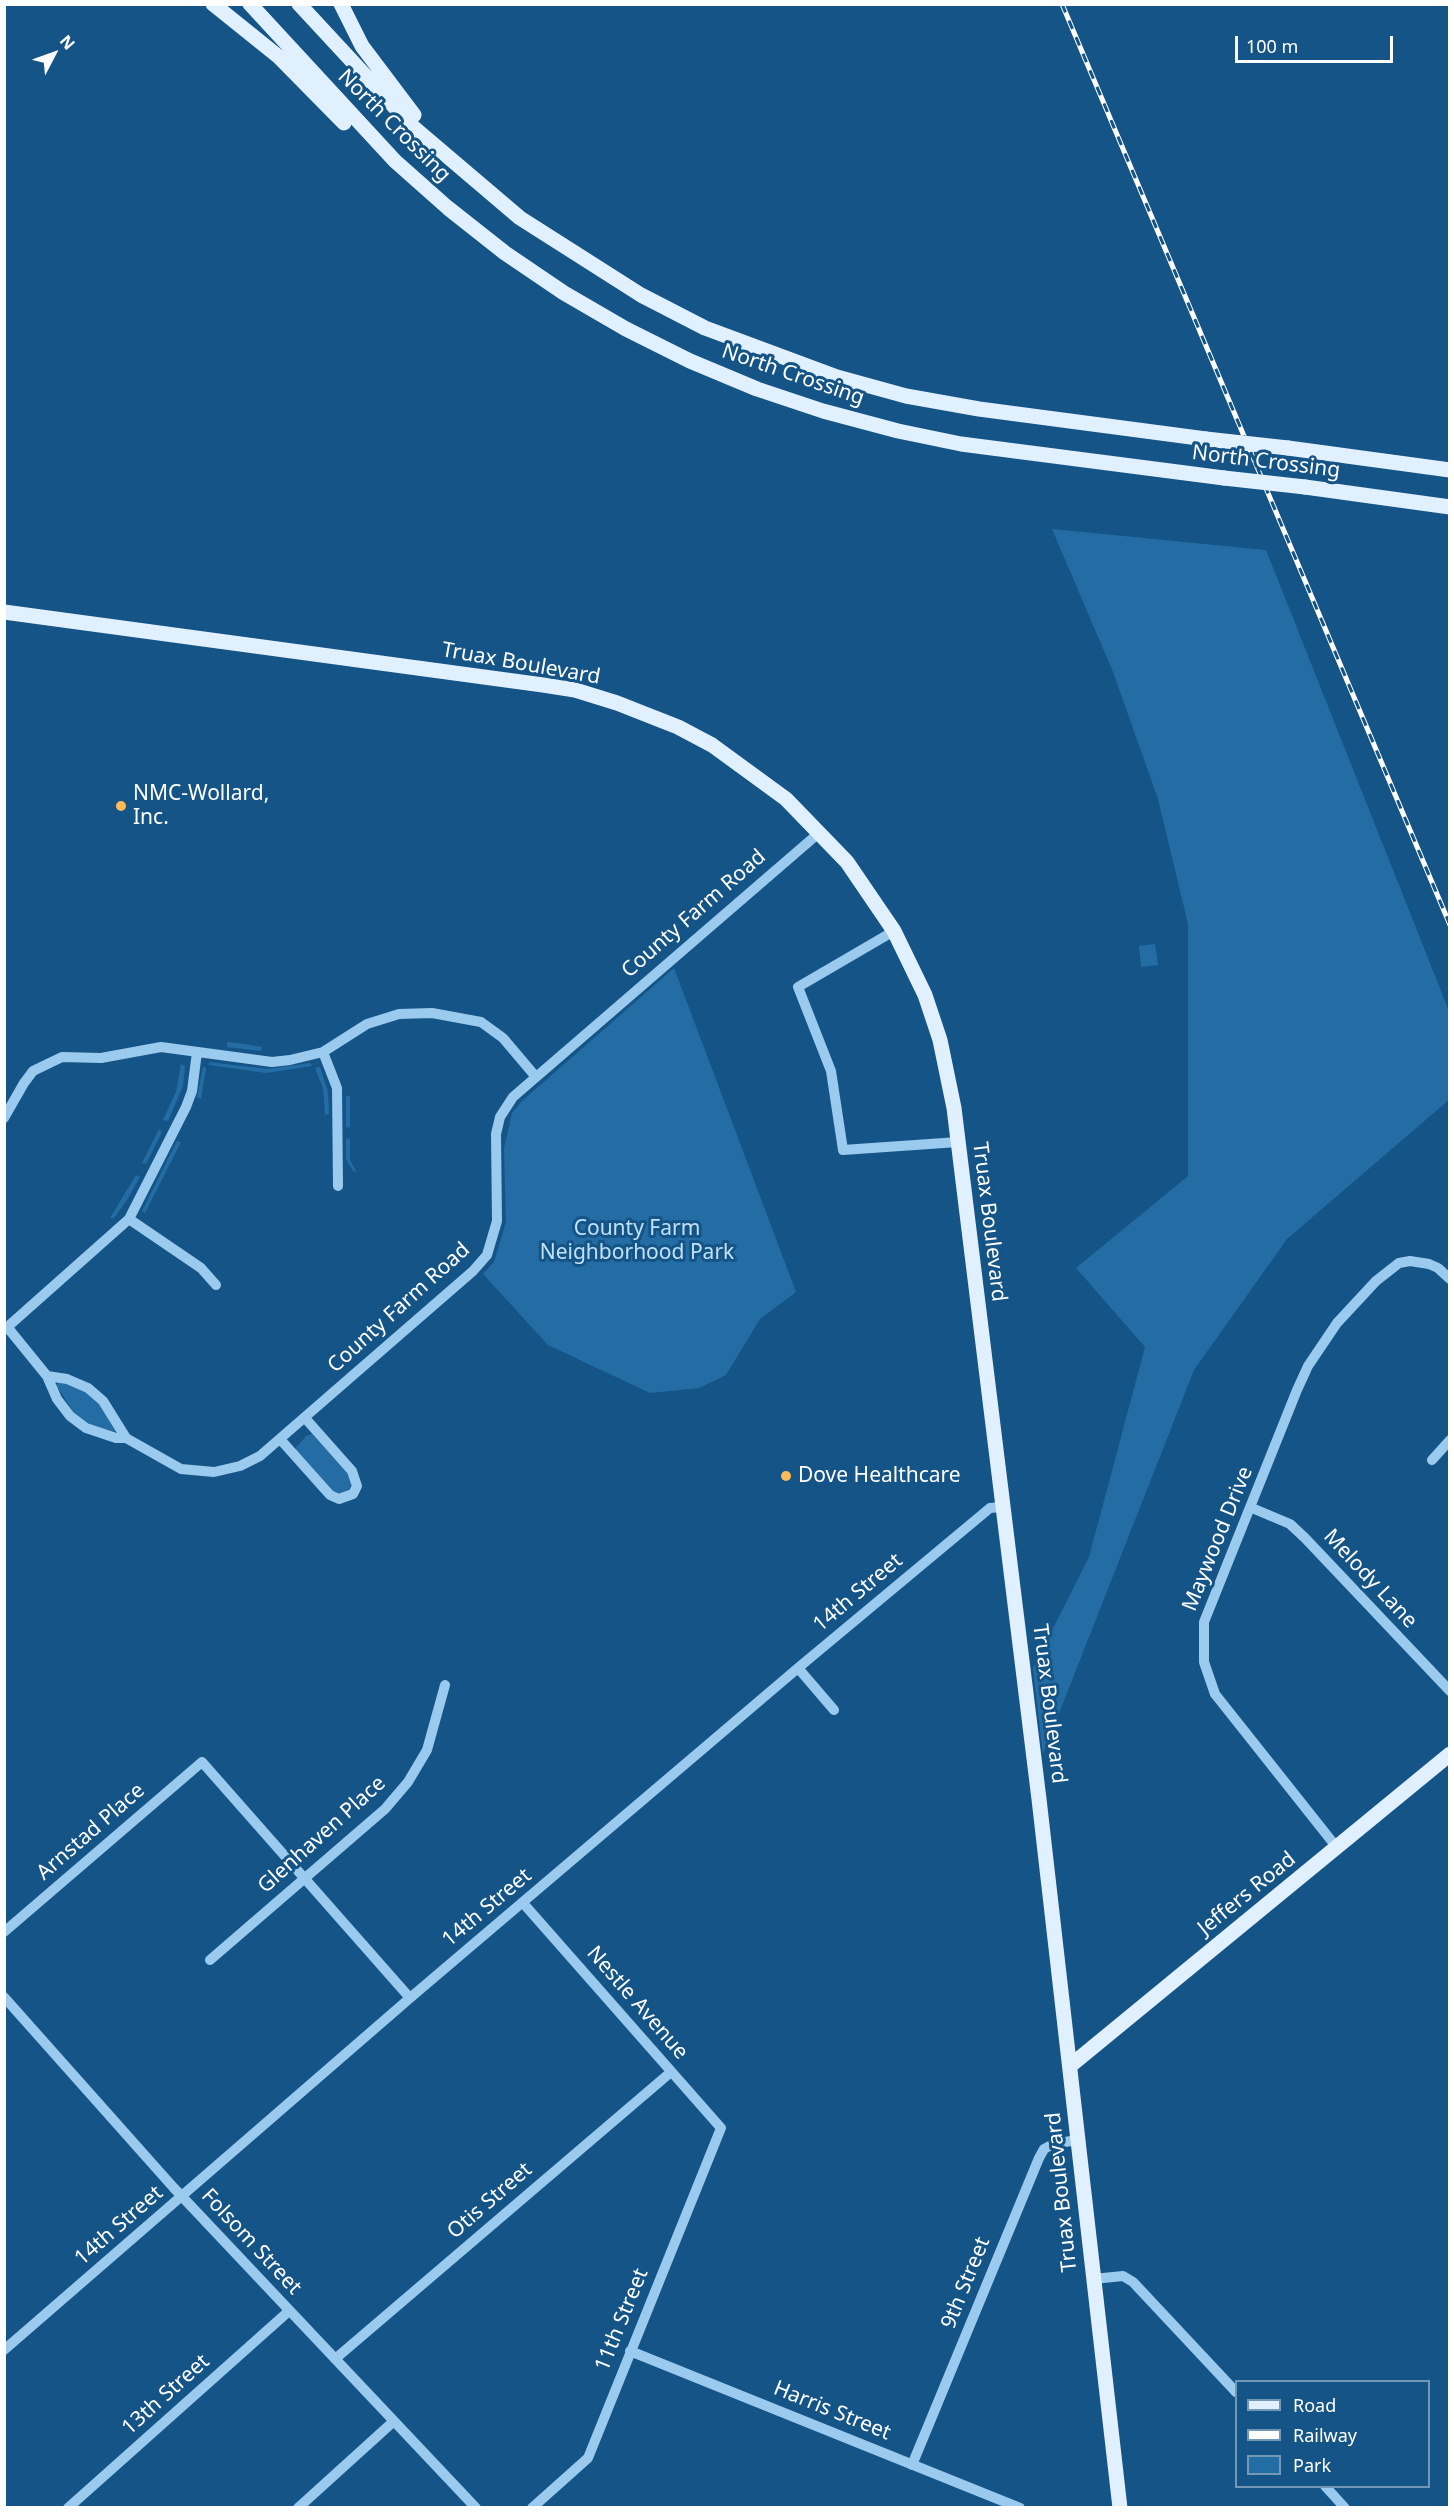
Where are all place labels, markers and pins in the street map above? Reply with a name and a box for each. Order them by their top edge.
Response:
place label: NMC-Wollard, Inc. [133,781,269,831]
marker: NMC-Wollard, Inc. [114,799,128,813]
place label: Dove Healthcare [798,1463,961,1489]
marker: Dove Healthcare [779,1469,793,1483]

